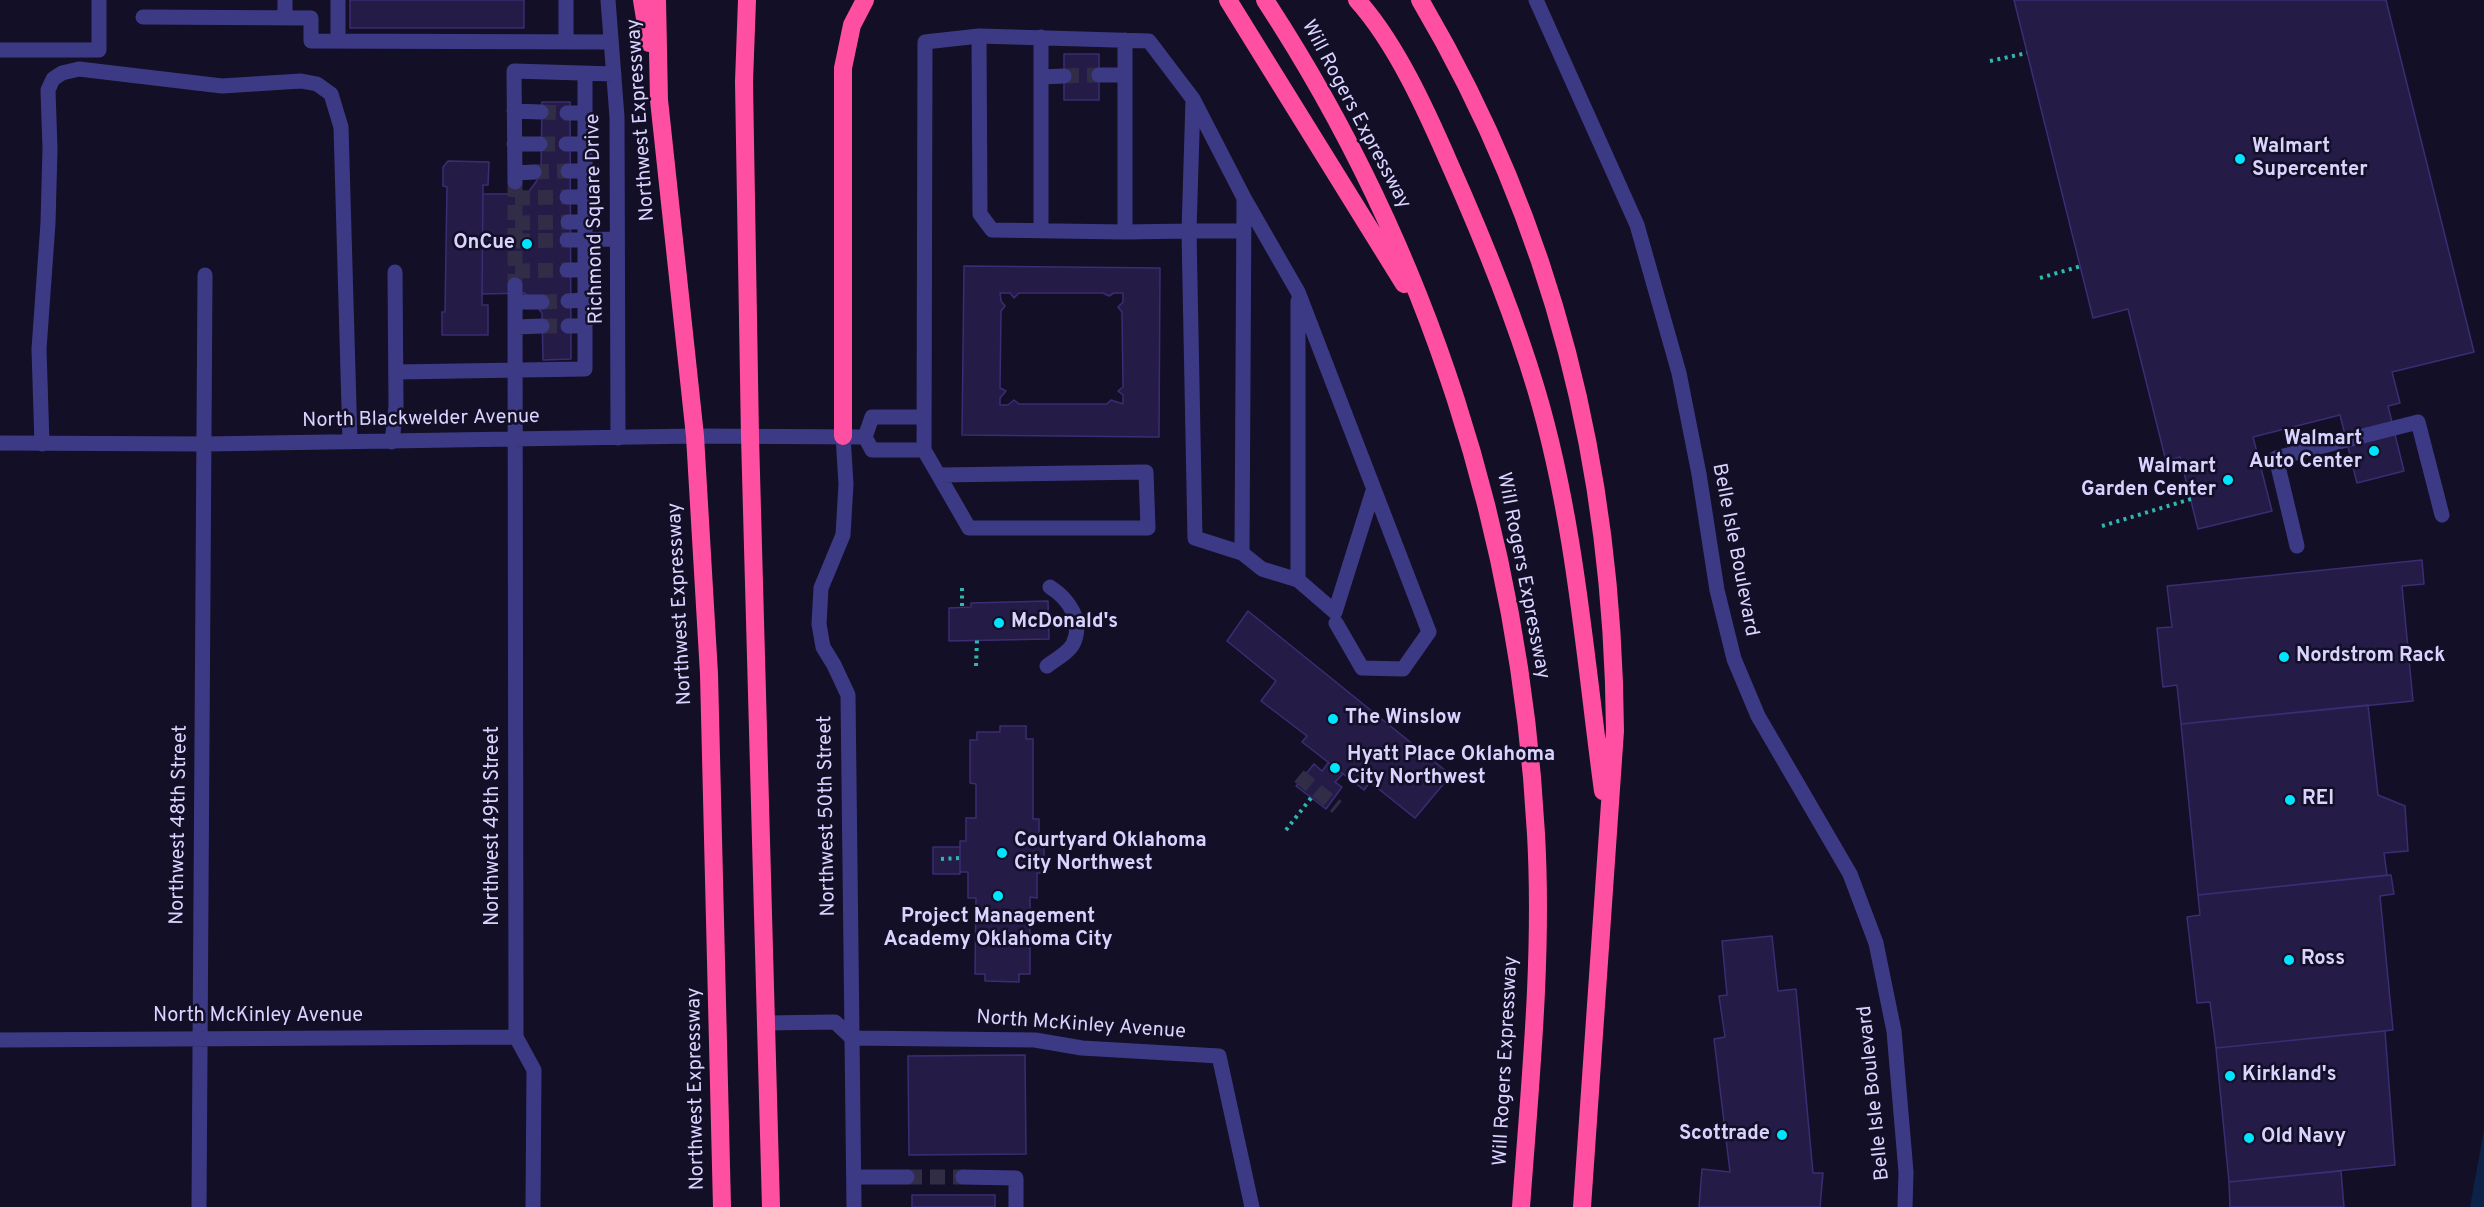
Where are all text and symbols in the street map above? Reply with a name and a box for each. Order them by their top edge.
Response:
street label: Will Rogers Expressway [1295,17,1415,213]
street label: Northwest Expressway [623,18,661,222]
street label: Richmond Square Drive [582,113,610,325]
place label: Walmart Supercenter [2252,136,2368,183]
marker: Walmart Supercenter [2233,152,2247,166]
place label: OnCue [453,232,515,256]
marker: OnCue [520,237,534,251]
street label: North Blackwelder Avenue [302,406,540,434]
place label: Walmart Auto Center [2249,428,2362,475]
marker: Walmart Auto Center [2367,444,2381,458]
place label: Walmart Garden Center [2081,456,2216,503]
street label: Belle Isle Boulevard [1705,461,1763,639]
street label: Will Rogers Expressway [1490,470,1554,682]
marker: Walmart Garden Center [2221,473,2235,487]
street label: Northwest Expressway [664,502,698,706]
place label: McDonald's [1011,611,1118,635]
marker: McDonald's [992,616,1006,630]
place label: Nordstrom Rack [2296,645,2445,669]
marker: Nordstrom Rack [2277,650,2291,664]
place label: The Winslow [1345,707,1461,731]
marker: The Winslow [1326,712,1340,726]
street label: Northwest 50th Street [814,715,842,917]
street label: Northwest 48th Street [166,725,194,925]
street label: Northwest 49th Street [482,726,506,926]
place label: Hyatt Place Oklahoma City Northwest [1347,744,1555,791]
marker: Hyatt Place Oklahoma City Northwest [1328,761,1342,775]
place label: REI [2302,788,2334,812]
marker: REI [2283,793,2297,807]
place label: Courtyard Oklahoma City Northwest [1014,830,1207,877]
marker: Courtyard Oklahoma City Northwest [995,846,1009,860]
marker: Project Management Academy Oklahoma City [991,889,1005,903]
place label: Project Management Academy Oklahoma City [883,906,1113,953]
place label: Ross [2301,948,2345,972]
marker: Ross [2282,953,2296,967]
street label: Will Rogers Expressway [1490,955,1524,1167]
street label: Northwest Expressway [683,987,711,1191]
street label: Belle Isle Boulevard [1854,1004,1896,1182]
street label: North McKinley Avenue [153,1005,363,1029]
street label: North McKinley Avenue [975,1007,1187,1045]
place label: Kirkland's [2242,1064,2337,1088]
marker: Kirkland's [2223,1069,2237,1083]
place label: Scottrade [1679,1123,1770,1147]
place label: Old Navy [2261,1126,2346,1150]
marker: Scottrade [1775,1128,1789,1142]
marker: Old Navy [2242,1131,2256,1145]

